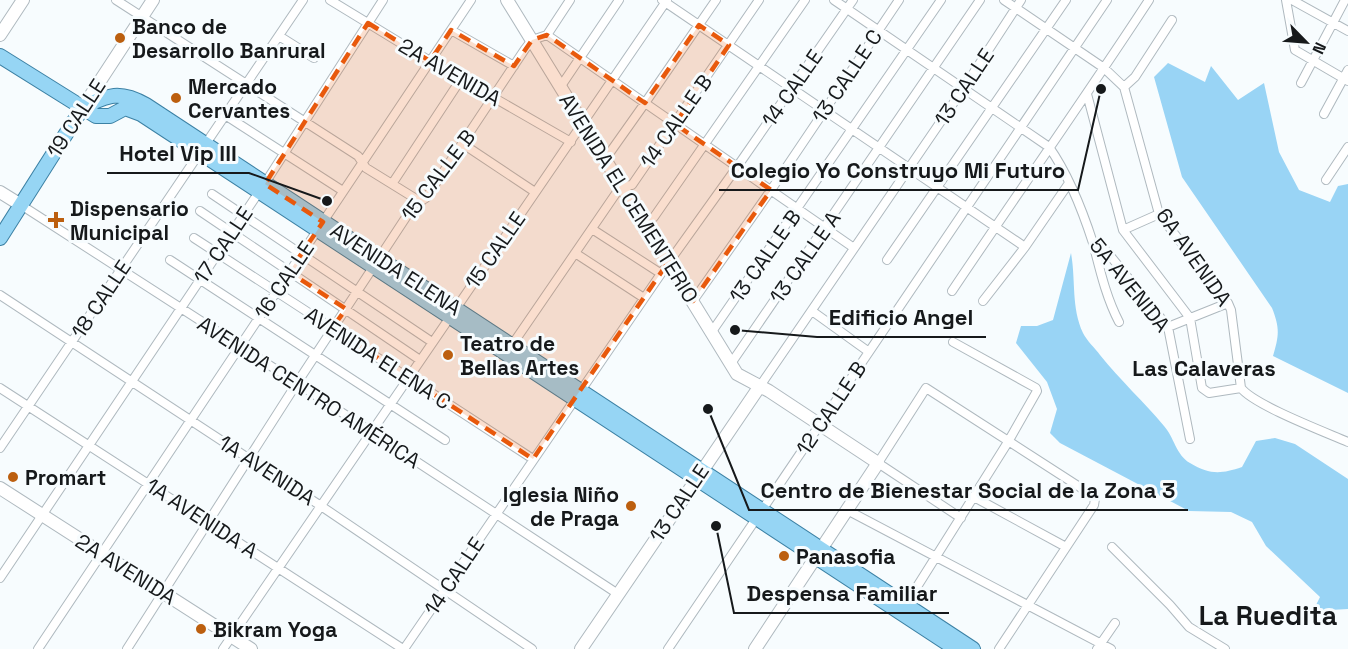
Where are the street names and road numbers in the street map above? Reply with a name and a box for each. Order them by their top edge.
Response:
street label: 13 CALLE C [806,24,888,128]
street label: 2A AVENIDA [394,32,506,112]
street label: 13 CALLE [928,43,1000,131]
street label: 14 CALLE [756,44,828,132]
street label: 14 CALLE B [634,69,718,173]
street label: 19 CALLE [41,74,111,162]
street label: AVENIDA EL CEMENTERIO [553,88,705,308]
street label: 15 CALLE B [395,124,481,226]
street label: 17 CALLE [187,201,259,289]
street label: 6A AVENIDA [1150,203,1238,311]
street label: 13 CALLE B [723,204,807,308]
street label: 15 CALLE [459,206,531,294]
street label: 13 CALLE A [763,206,847,308]
street label: AVENIDA ELENA [326,217,466,321]
street label: 5A AVENIDA [1084,232,1176,338]
street label: 16 CALLE [248,236,320,324]
street label: 18 CALLE [65,255,137,343]
street label: AVENIDA ELENA C [300,301,456,415]
street label: AVENIDA CENTRO AMÉRICA [193,310,425,474]
street label: 12 CALLE B [790,356,872,460]
street label: 1A AVENIDA [214,429,320,511]
street label: 13 CALLE [643,459,715,547]
street label: 1A AVENIDA A [141,472,263,564]
street label: 2A AVENIDA [71,527,181,611]
street label: 14 CALLE [418,532,490,620]

